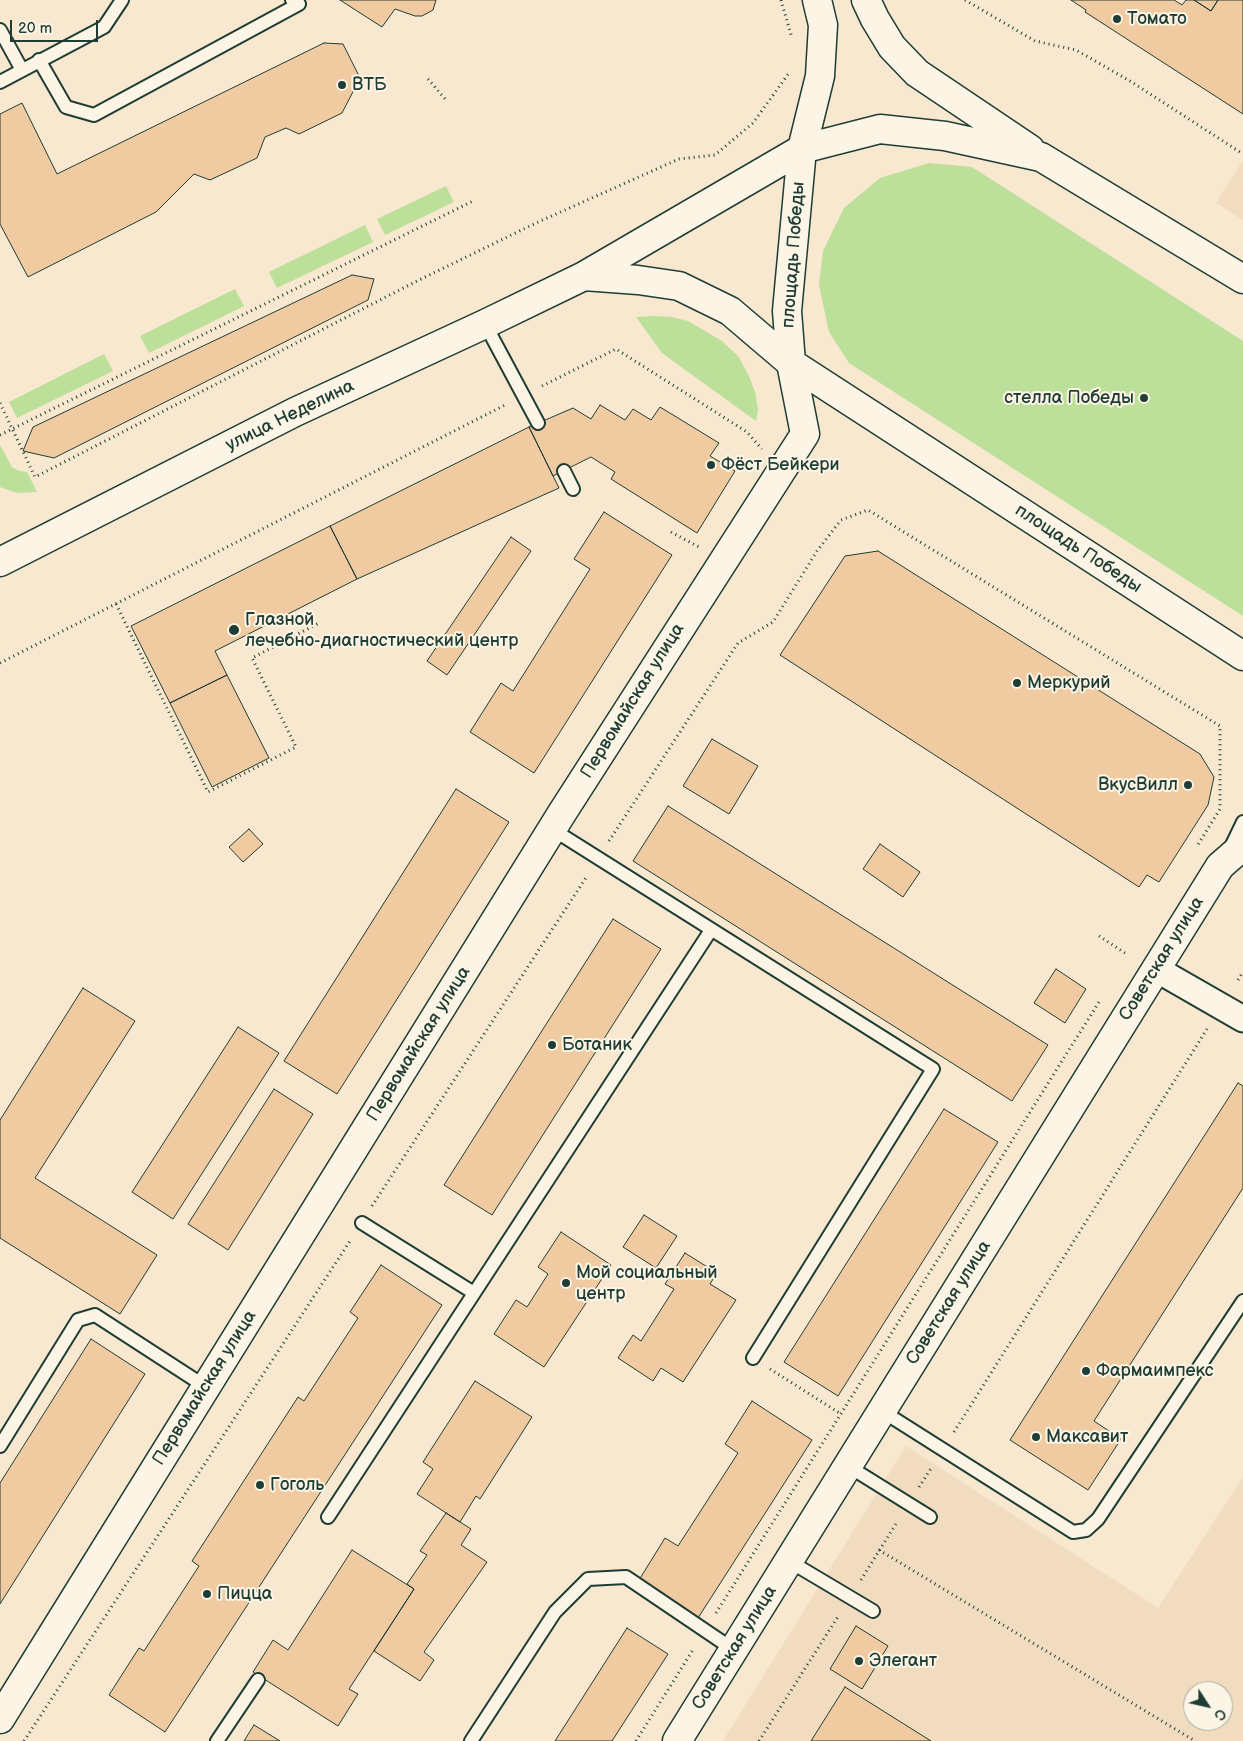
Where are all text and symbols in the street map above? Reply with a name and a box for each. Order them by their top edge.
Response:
place label: Томато [1127,8,1187,30]
scale bar [12,10,100,42]
marker: Томато [1111,13,1123,25]
text: 20 m [18,19,52,38]
place label: ВТБ [352,74,386,96]
marker: ВТБ [336,79,348,91]
street label: площадь Победы [778,181,810,329]
street label: улица Неделина [222,376,358,456]
place label: стелла Победы [1004,387,1134,409]
marker: стелла Победы [1138,392,1150,404]
place label: Фёст Бейкери [721,454,839,476]
marker: Фёст Бейкери [705,459,717,471]
street label: площадь Победы [1011,500,1145,598]
place label: Глазной лечебно-диагностический центр [245,609,518,652]
street label: Первомайская улица [577,620,689,782]
marker: Глазной лечебно-диагностический центр [227,623,241,637]
place label: Меркурий [1027,672,1111,694]
marker: Меркурий [1011,677,1023,689]
place label: ВкусВилл [1098,774,1178,796]
marker: ВкусВилл [1182,779,1194,791]
street label: Советская улица [1115,893,1209,1025]
street label: Первомайская улица [363,963,475,1125]
place label: Ботаник [562,1034,632,1056]
marker: Ботаник [546,1039,558,1051]
street label: Советская улица [902,1237,996,1369]
place label: Мой социальный центр [576,1262,718,1304]
marker: Мой социальный центр [560,1277,572,1289]
street label: Первомайская улица [149,1307,261,1469]
place label: Фармаимпекс [1096,1360,1214,1382]
marker: Фармаимпекс [1080,1365,1092,1377]
place label: Максавит [1046,1426,1128,1448]
marker: Максавит [1030,1431,1042,1443]
place label: Гоголь [270,1474,324,1496]
marker: Гоголь [254,1479,266,1491]
street label: Советская улица [688,1582,782,1714]
place label: Пицца [217,1583,272,1605]
marker: Пицца [201,1588,213,1600]
place label: Элегант [869,1650,937,1672]
marker: Элегант [853,1655,865,1667]
north arrow [1183,1681,1233,1731]
text: С [1210,1705,1230,1723]

